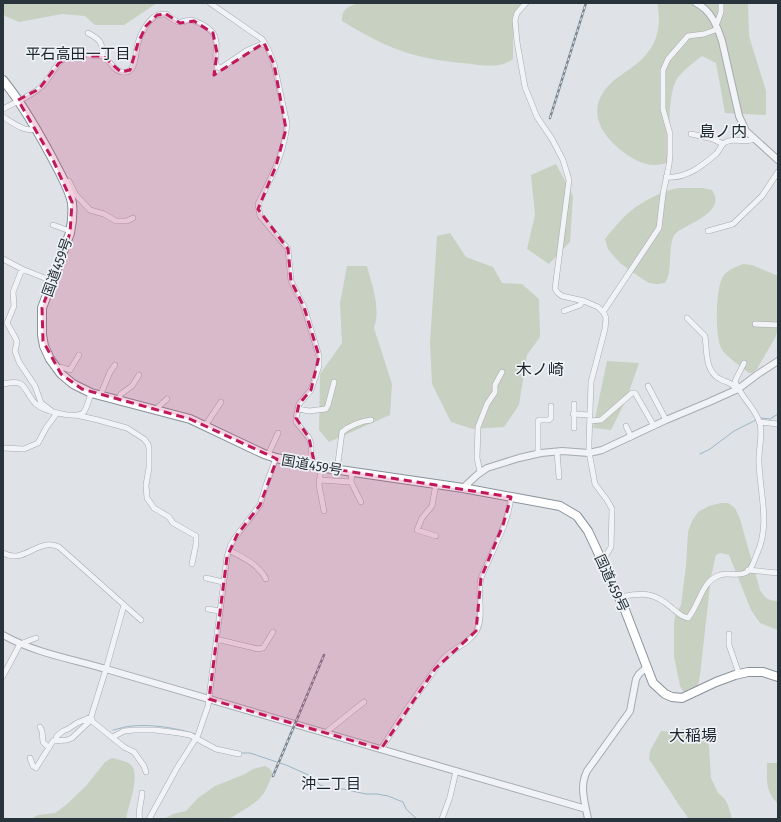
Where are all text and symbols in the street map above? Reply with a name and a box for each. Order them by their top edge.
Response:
district label: 平石高田一丁目 [25,45,131,63]
district label: 島ノ内 [699,122,747,141]
street label: 国道459号 [39,235,76,299]
district label: 木ノ崎 [516,360,564,379]
street label: 国道459号 [280,452,344,479]
street label: 国道459号 [591,552,632,615]
district label: 大稲場 [669,726,717,745]
district label: 沖二丁目 [301,775,361,793]

